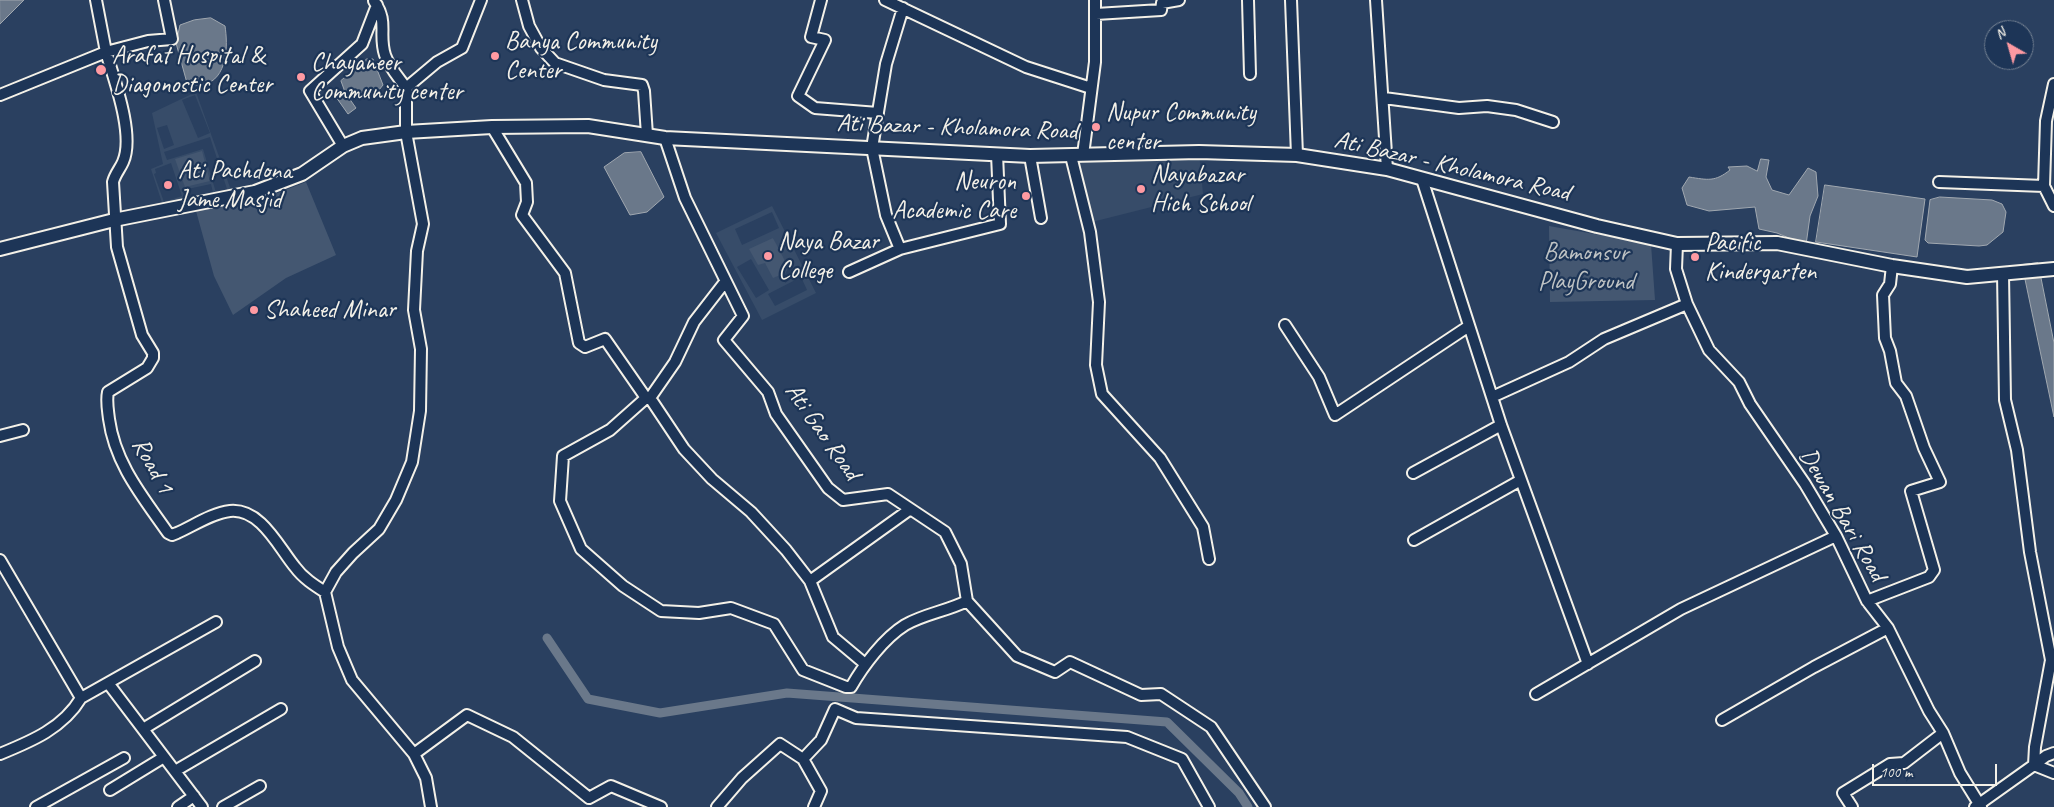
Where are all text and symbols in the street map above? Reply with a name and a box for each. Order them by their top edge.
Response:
north arrow [1984,20,2034,70]
text: N [1991,24,2009,43]
place label: Banya Community Center [505,27,657,86]
place label: Arafat Hospital & Diagonostic Center [112,41,272,100]
place label: Chayaneer Community center [311,48,463,107]
marker: Banya Community Center [489,50,501,62]
marker: Arafat Hospital & Diagonostic Center [94,63,108,77]
marker: Chayaneer Community center [295,71,307,83]
place label: Nupur Community center [1106,98,1256,157]
street label: Ati Bazar - Kholamora Road [836,109,1078,147]
marker: Nupur Community center [1090,121,1102,133]
street label: Ati Bazar - Kholamora Road [1331,125,1573,209]
place label: Ati Pachdona Jame Masjid [178,156,292,215]
place label: Nayabazar Hich School [1151,160,1250,219]
place label: Neuron Academic Care [892,167,1016,226]
marker: Ati Pachdona Jame Masjid [162,179,174,191]
marker: Nayabazar Hich School [1135,183,1147,195]
marker: Neuron Academic Care [1020,190,1032,202]
place label: Naya Bazar College [778,227,879,286]
place label: Pacific Kindergarten [1705,228,1816,287]
park label: Bamonsur PlayGround [1538,238,1634,297]
marker: Naya Bazar College [762,250,774,262]
marker: Pacific Kindergarten [1689,251,1701,263]
place label: Shaheed Minar [264,295,396,325]
marker: Shaheed Minar [248,304,260,316]
street label: Ati Gao Road [778,378,866,486]
street label: Road 1 [125,433,179,499]
street label: Dewan Bari Road [1792,443,1892,587]
scale bar [1874,754,1999,786]
text: 100 m [1880,763,1912,782]

